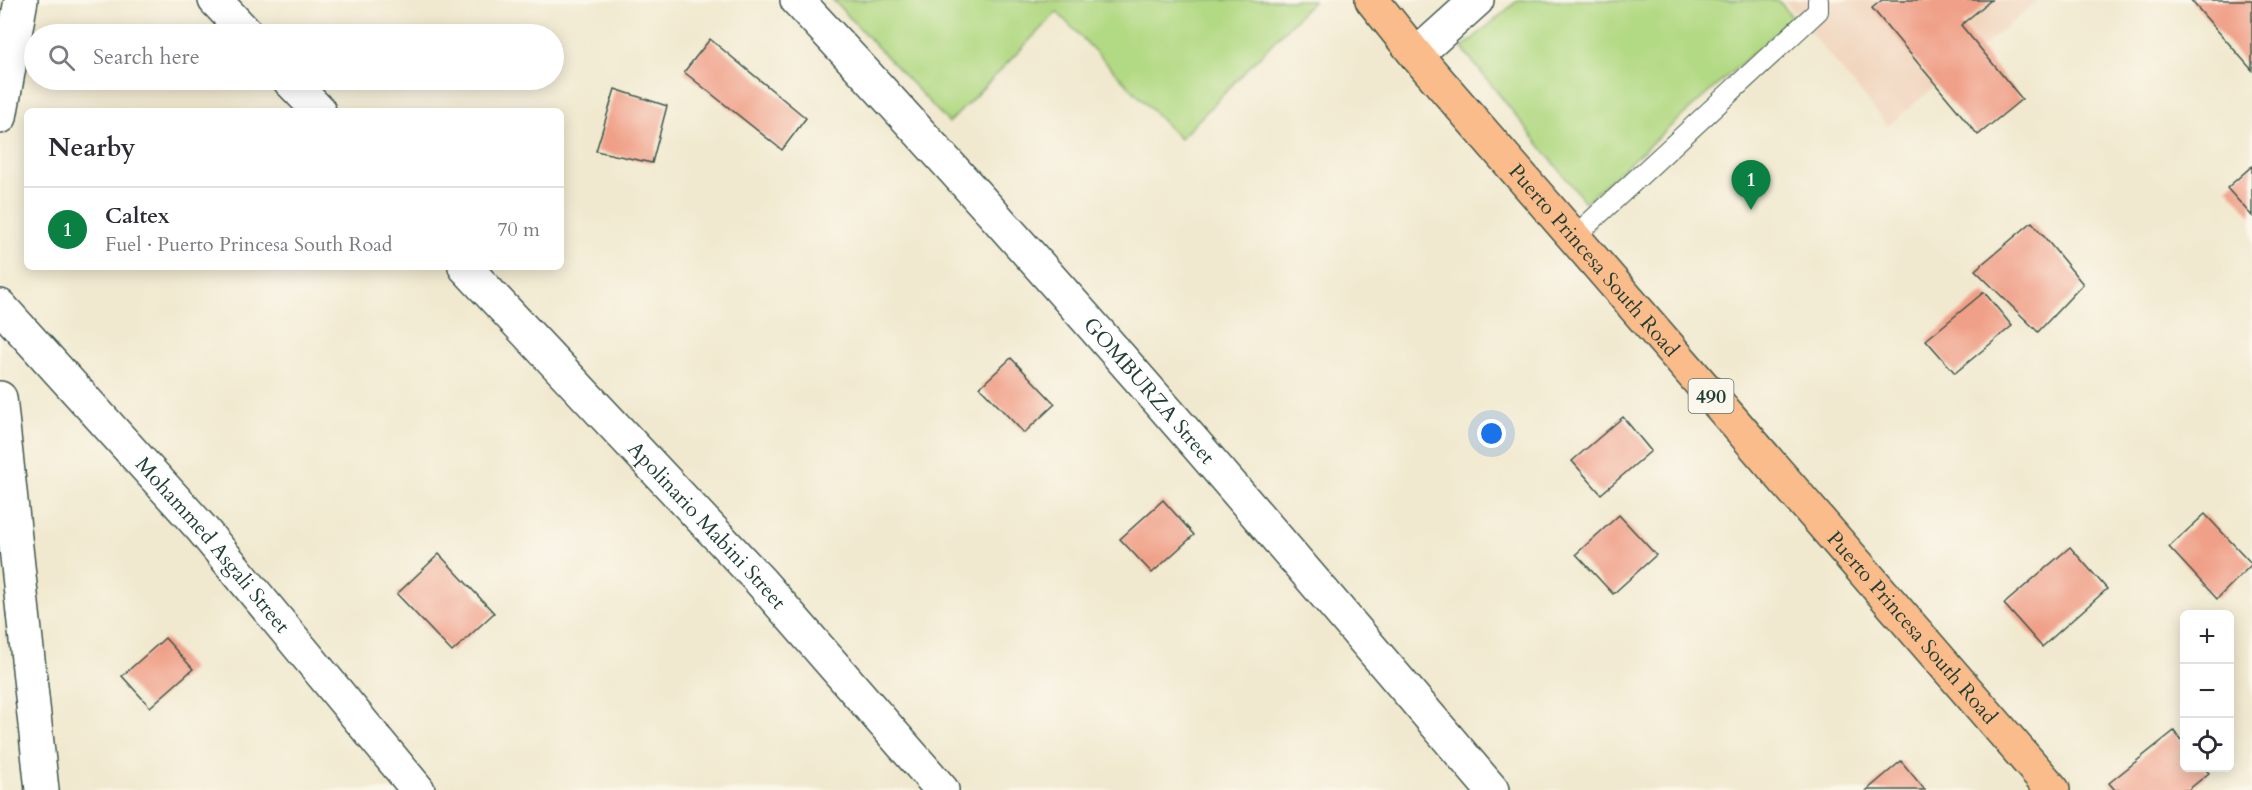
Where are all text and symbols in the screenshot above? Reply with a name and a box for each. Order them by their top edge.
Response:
search box [24,24,564,90]
icon: search [45,41,78,74]
text: Search here [93,42,200,72]
text: Nearby [48,130,136,165]
street label: Puerto Princesa South Road [1502,157,1686,363]
pin: 1 [1732,160,1770,210]
text: Caltex [105,201,170,231]
text: 1 [62,216,73,243]
text: 70 m [497,216,540,243]
text: Fuel · Puerto Princesa South Road [105,231,393,258]
street label: GOMBURZA Street [1077,311,1222,471]
road number: 490 [1688,379,1734,413]
your location [1477,419,1506,448]
street label: Apolinario Mabini Street [621,435,793,616]
street label: Mohammed Asgali Street [129,450,297,640]
street label: Puerto Princesa South Road [1820,525,2004,730]
map controls [2180,610,2234,772]
button: + [2180,610,2234,664]
button: − [2180,664,2234,718]
button: locate [2180,718,2234,772]

